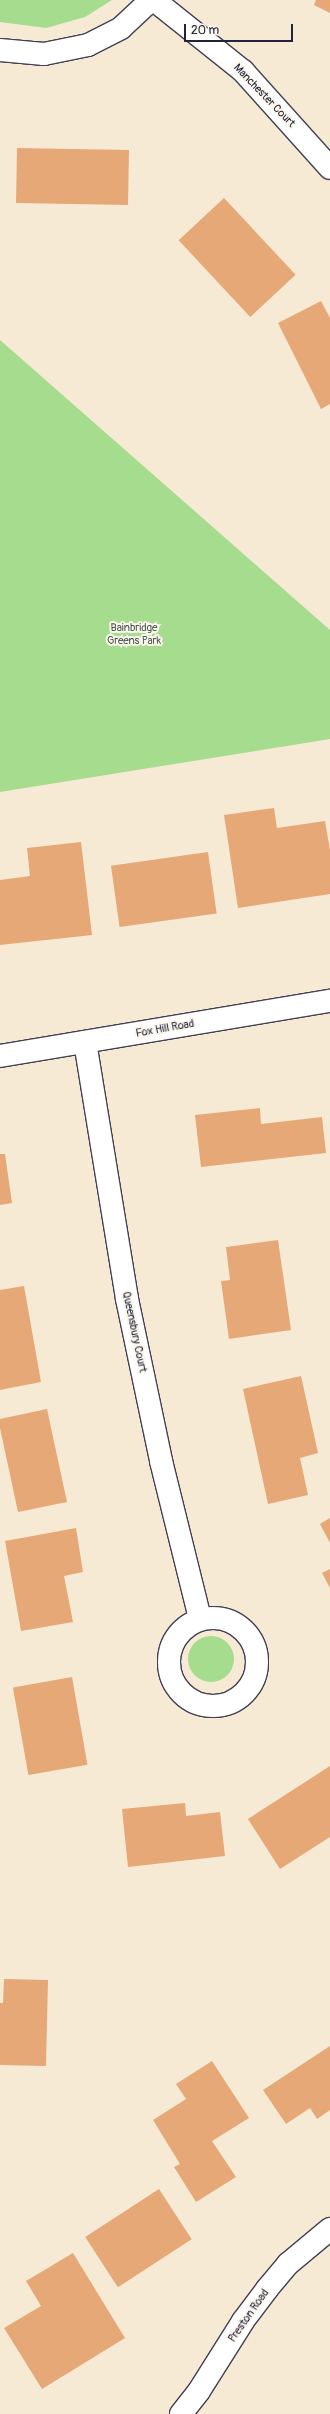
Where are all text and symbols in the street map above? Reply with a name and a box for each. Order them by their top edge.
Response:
scale bar [186,16,295,42]
text: 20 m [191,23,219,38]
street label: Manchester Court [231,62,297,130]
park label: Bainbridge Greens Park [107,622,161,648]
street label: Fox Hill Road [135,1017,195,1041]
street label: Queensbury Court [119,1290,149,1374]
street label: Preston Road [226,2287,272,2345]

